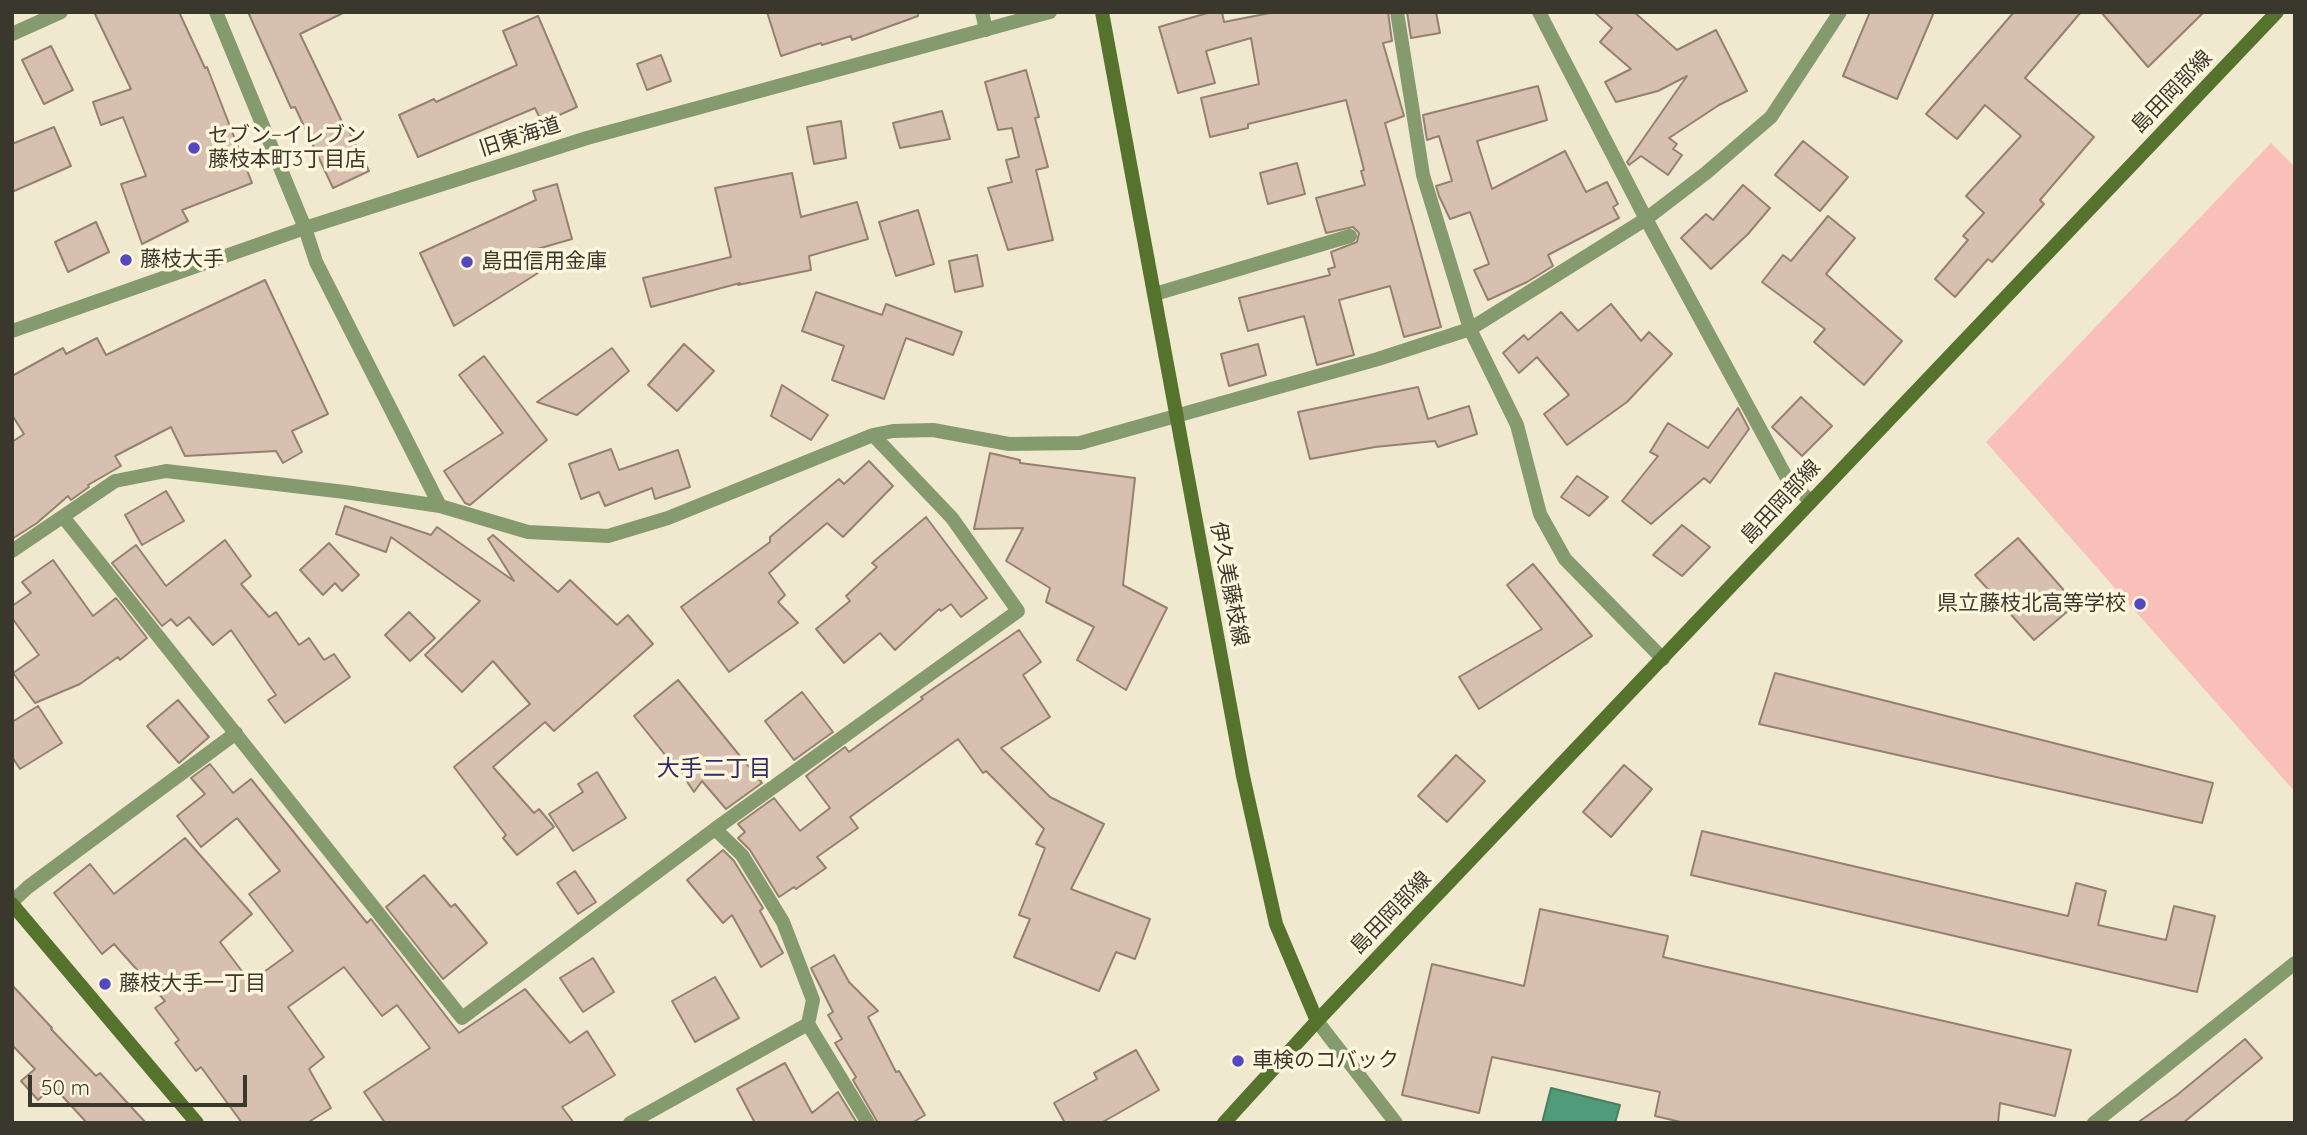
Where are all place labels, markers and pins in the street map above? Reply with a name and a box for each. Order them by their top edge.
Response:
place label: セブン−イレブン 藤枝本町3丁目店 [208,123,366,173]
marker: セブン−イレブン 藤枝本町3丁目店 [186,140,202,156]
place label: 藤枝大手 [140,247,224,273]
place label: 島田信用金庫 [481,249,607,275]
marker: 藤枝大手 [118,252,134,268]
marker: 島田信用金庫 [459,254,475,270]
place label: 県立藤枝北高等学校 [1937,591,2126,617]
marker: 県立藤枝北高等学校 [2132,596,2148,612]
place label: 藤枝大手一丁目 [119,971,266,997]
marker: 藤枝大手一丁目 [97,976,113,992]
place label: 車検のコバック [1252,1048,1399,1074]
marker: 車検のコバック [1230,1053,1246,1069]

